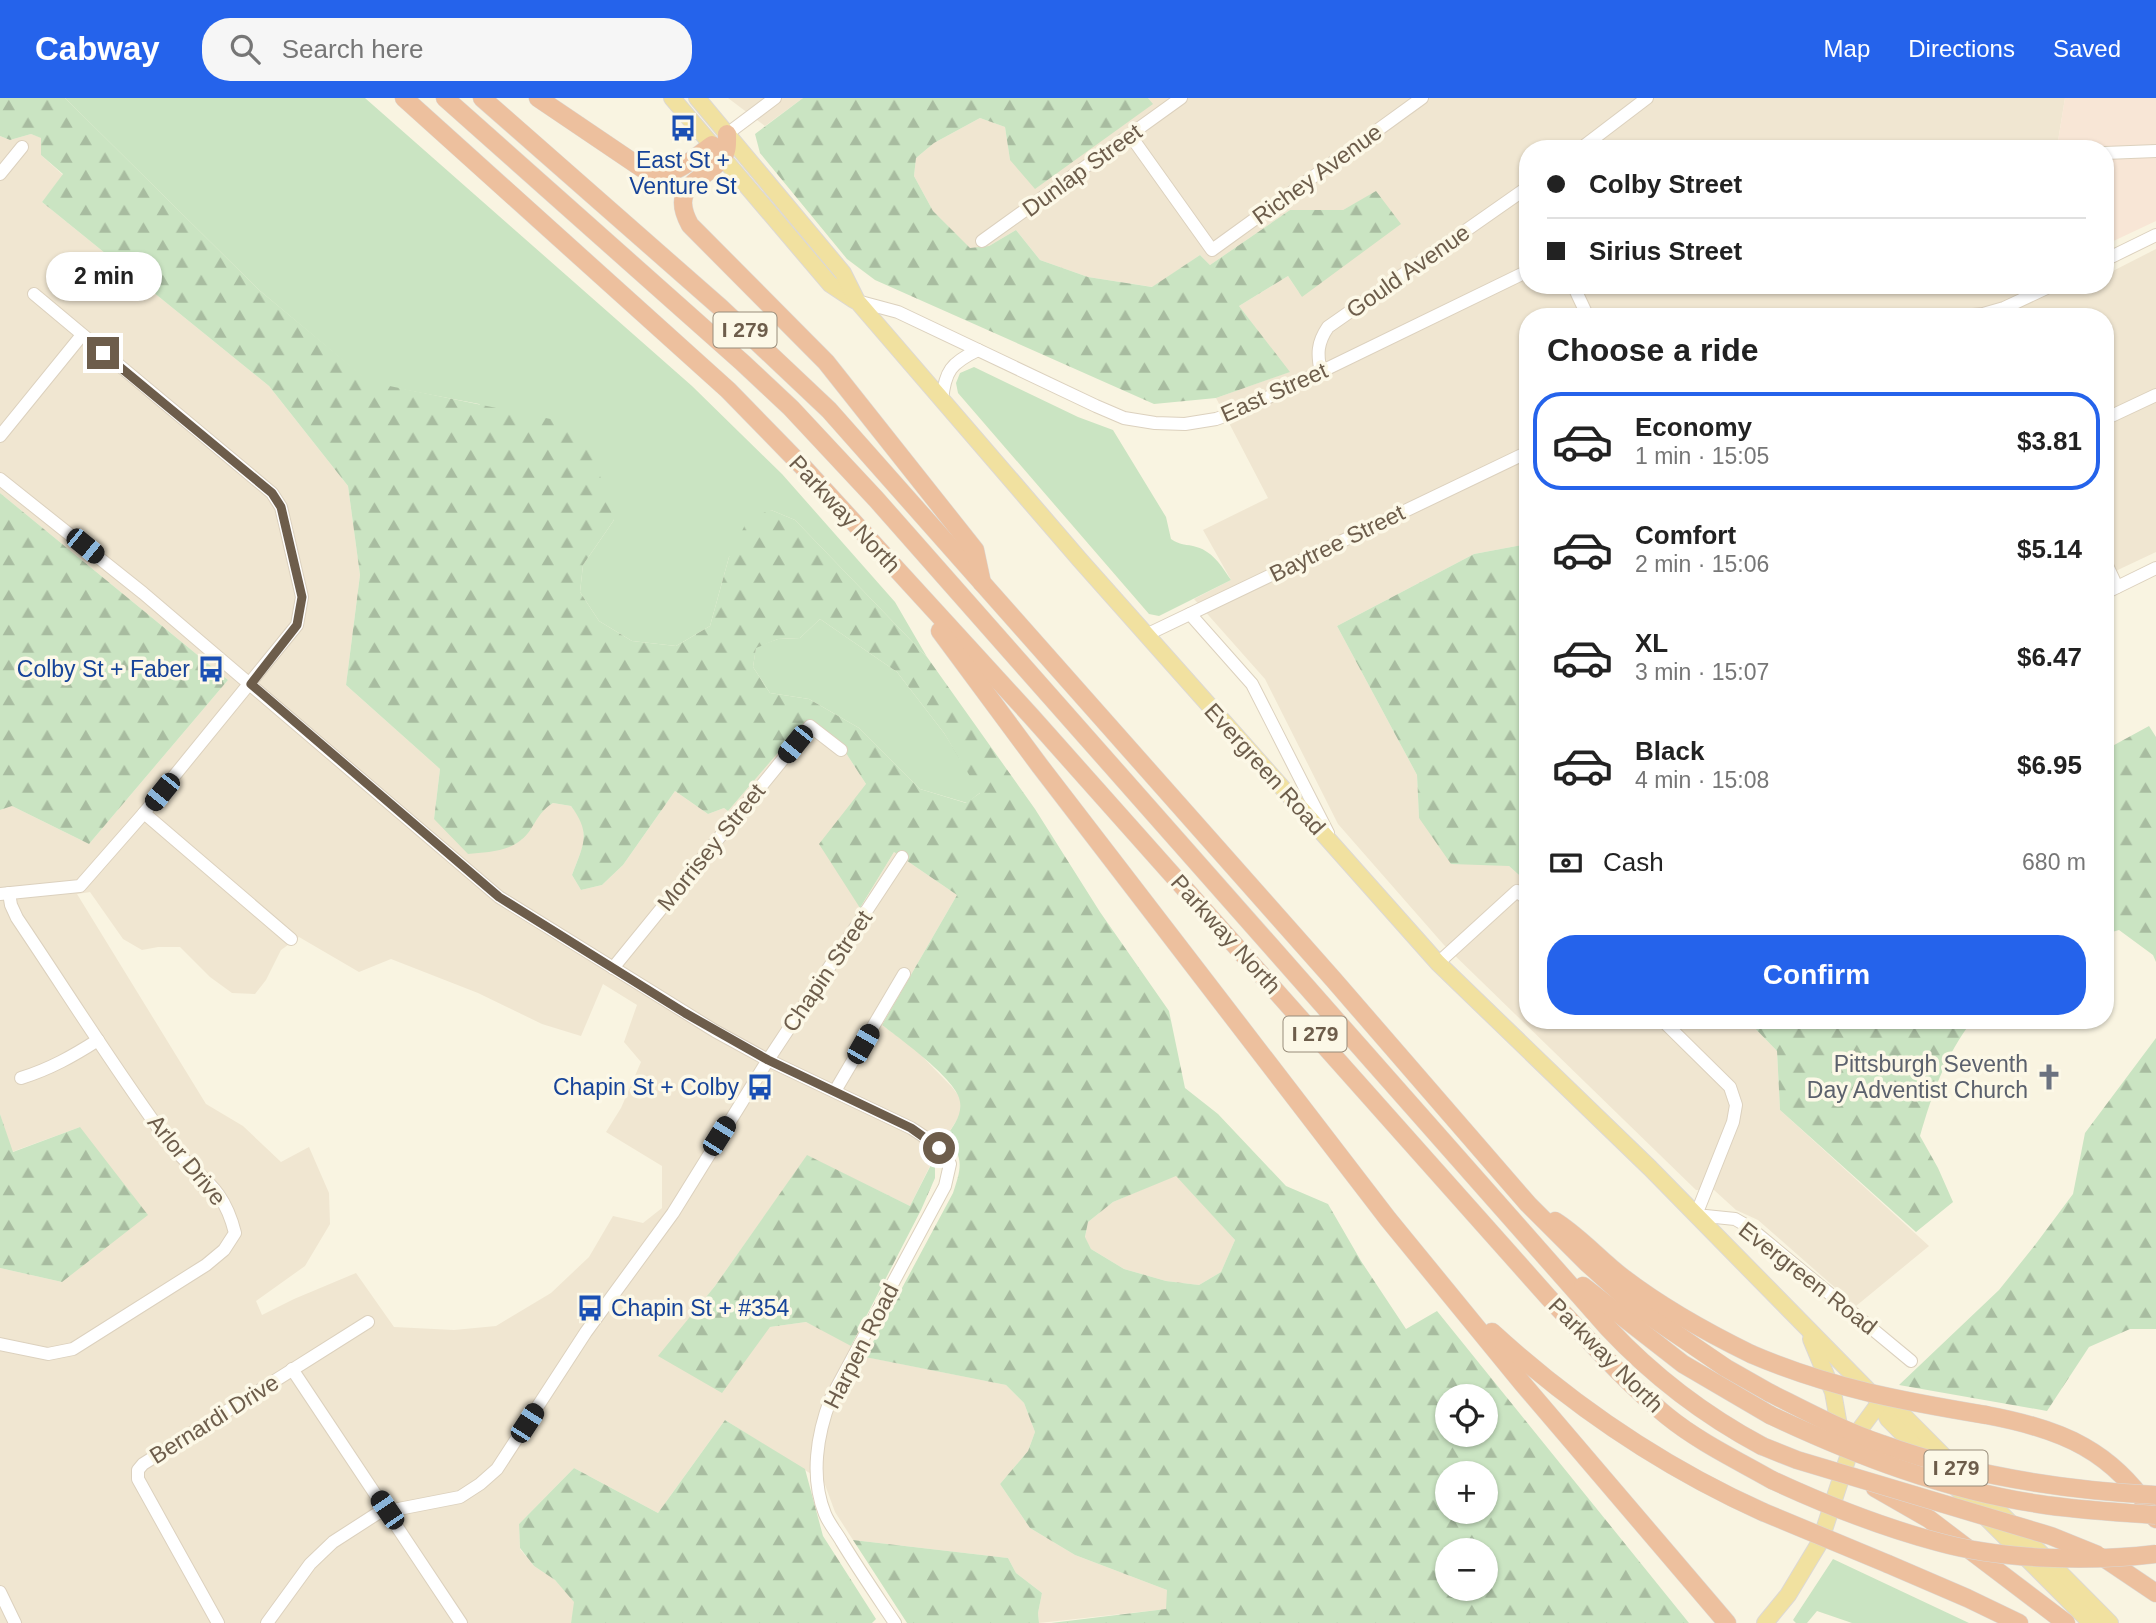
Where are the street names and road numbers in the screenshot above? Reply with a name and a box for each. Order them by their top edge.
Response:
street label: Dunlap Street [1017,118,1147,222]
street label: Richey Avenue [1247,119,1387,229]
street label: Gould Avenue [1342,219,1474,323]
road number: I 279 [714,313,776,348]
street label: East Street [1217,357,1332,427]
street label: Parkway North [784,450,906,578]
street label: Baytree Street [1265,499,1409,587]
street label: Evergreen Road [1199,698,1331,840]
street label: Morrisey Street [652,778,771,916]
street label: Parkway North [1166,869,1286,999]
street label: Chapin Street [777,905,877,1037]
road number: I 279 [1284,1016,1346,1052]
street label: Arlor Drive [143,1110,231,1210]
street label: Evergreen Road [1734,1216,1882,1340]
street label: Harpen Road [818,1279,904,1413]
street label: Parkway North [1543,1292,1669,1418]
street label: Bernardi Drive [145,1369,283,1469]
road number: I 279 [1924,1450,1988,1486]

